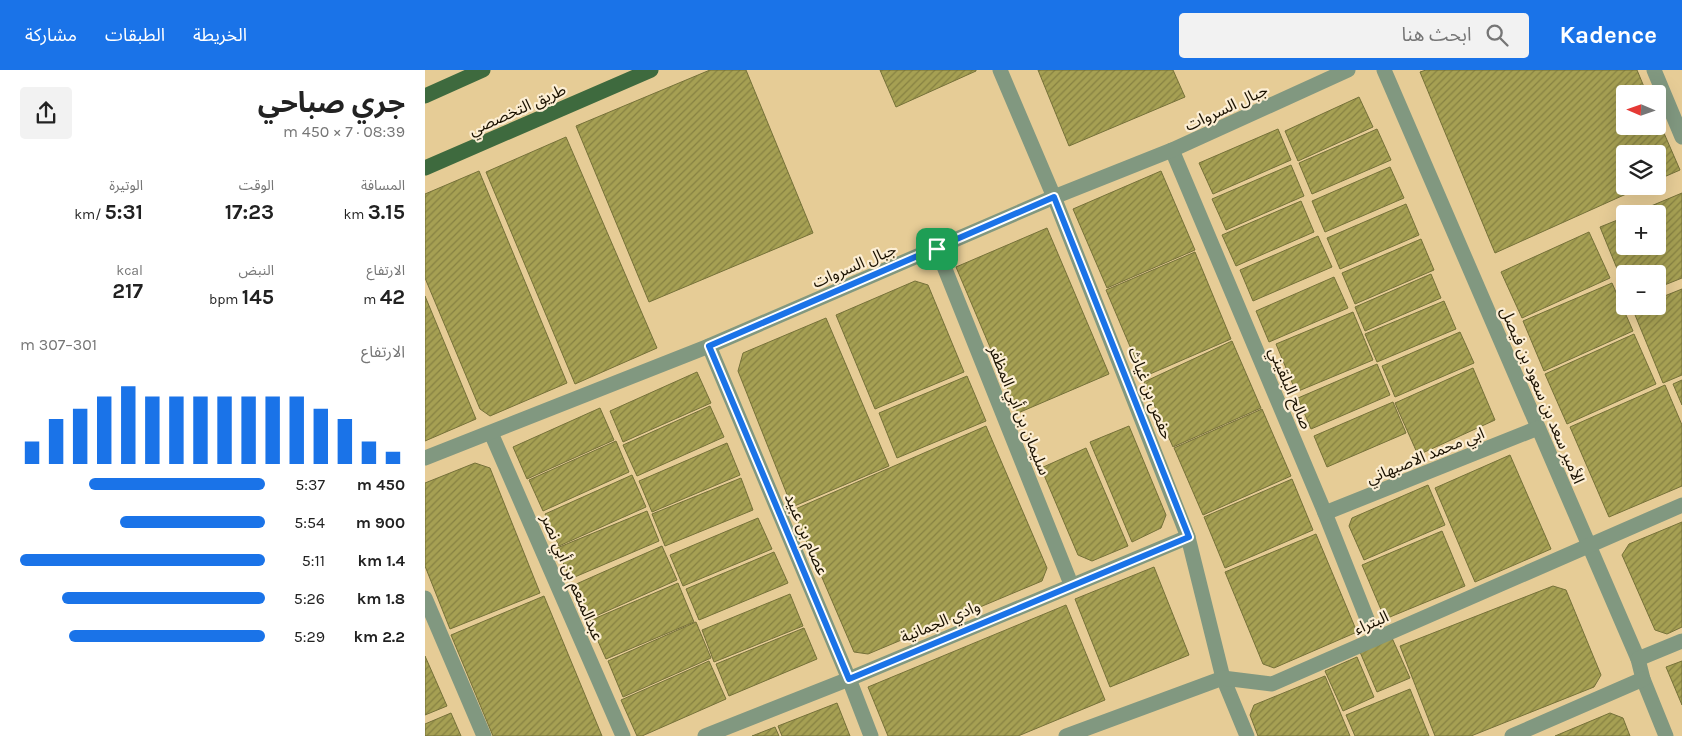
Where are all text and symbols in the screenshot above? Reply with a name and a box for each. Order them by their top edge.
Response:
search box [1179,13,1529,58]
icon: search [1483,21,1511,49]
text: Kadence [1559,21,1657,49]
text: مشاركة [25,24,77,46]
text: الطبقات [105,24,165,46]
text: الخريطة [193,24,247,46]
text: ابحث هنا [1401,24,1471,46]
street label: طريق التخصصي [466,79,570,142]
street label: جبال السروات [1182,80,1271,136]
north arrow [1616,85,1666,135]
map controls [1616,85,1666,315]
text: جري صباحي [258,86,405,119]
button: share [20,87,72,139]
text: 08:39 · 7 × 450 m [283,122,405,141]
button: layers [1616,145,1666,195]
text: الوتيرة [109,177,143,194]
text: الوقت [239,177,274,194]
text: المسافة [361,177,405,194]
text: 5:31 [105,200,143,224]
text: 17:23 [225,200,274,224]
text: 3.15 [368,200,405,224]
button: + [1616,205,1666,255]
text: /km [74,206,105,223]
text: km [343,206,368,223]
pin [916,228,958,270]
icon: arrive [923,235,951,263]
street label: جبال السروات [809,239,899,293]
text: kcal [116,262,143,279]
text: النبض [238,262,274,279]
text: الارتفاع [367,262,405,279]
button: − [1616,265,1666,315]
text: 217 [112,279,143,303]
text: 145 [242,285,274,309]
text: 42 [380,285,405,309]
text: bpm [209,291,242,308]
text: m [363,291,380,308]
street label: الأمير سعد بن سعود بن فيصل [1497,304,1588,486]
text: 301–307 m [20,335,97,354]
text: الارتفاع [361,342,405,361]
street label: سليمان بن أبي المظفر [982,342,1054,479]
street label: حفص بن غياث [1124,344,1177,442]
street label: صالح البلقيني [1262,345,1316,433]
street label: ابي محمد الاصبهاني [1363,423,1488,490]
text: 5:37 [295,475,325,494]
text: 450 m [357,475,405,494]
street label: عصام بن عبيد [778,490,832,579]
street label: عبدالمنعم بن أبي نصر [534,510,608,644]
text: 5:54 [294,513,325,532]
text: 900 m [356,513,405,532]
text: 5:11 [302,551,325,570]
text: 1.4 km [358,551,405,570]
text: 5:26 [294,589,325,608]
text: 1.8 km [357,589,405,608]
street label: وادي الجمانية [898,596,984,649]
street label: البتراء [1351,607,1391,638]
text: 5:29 [294,627,325,646]
text: 2.2 km [353,627,405,646]

